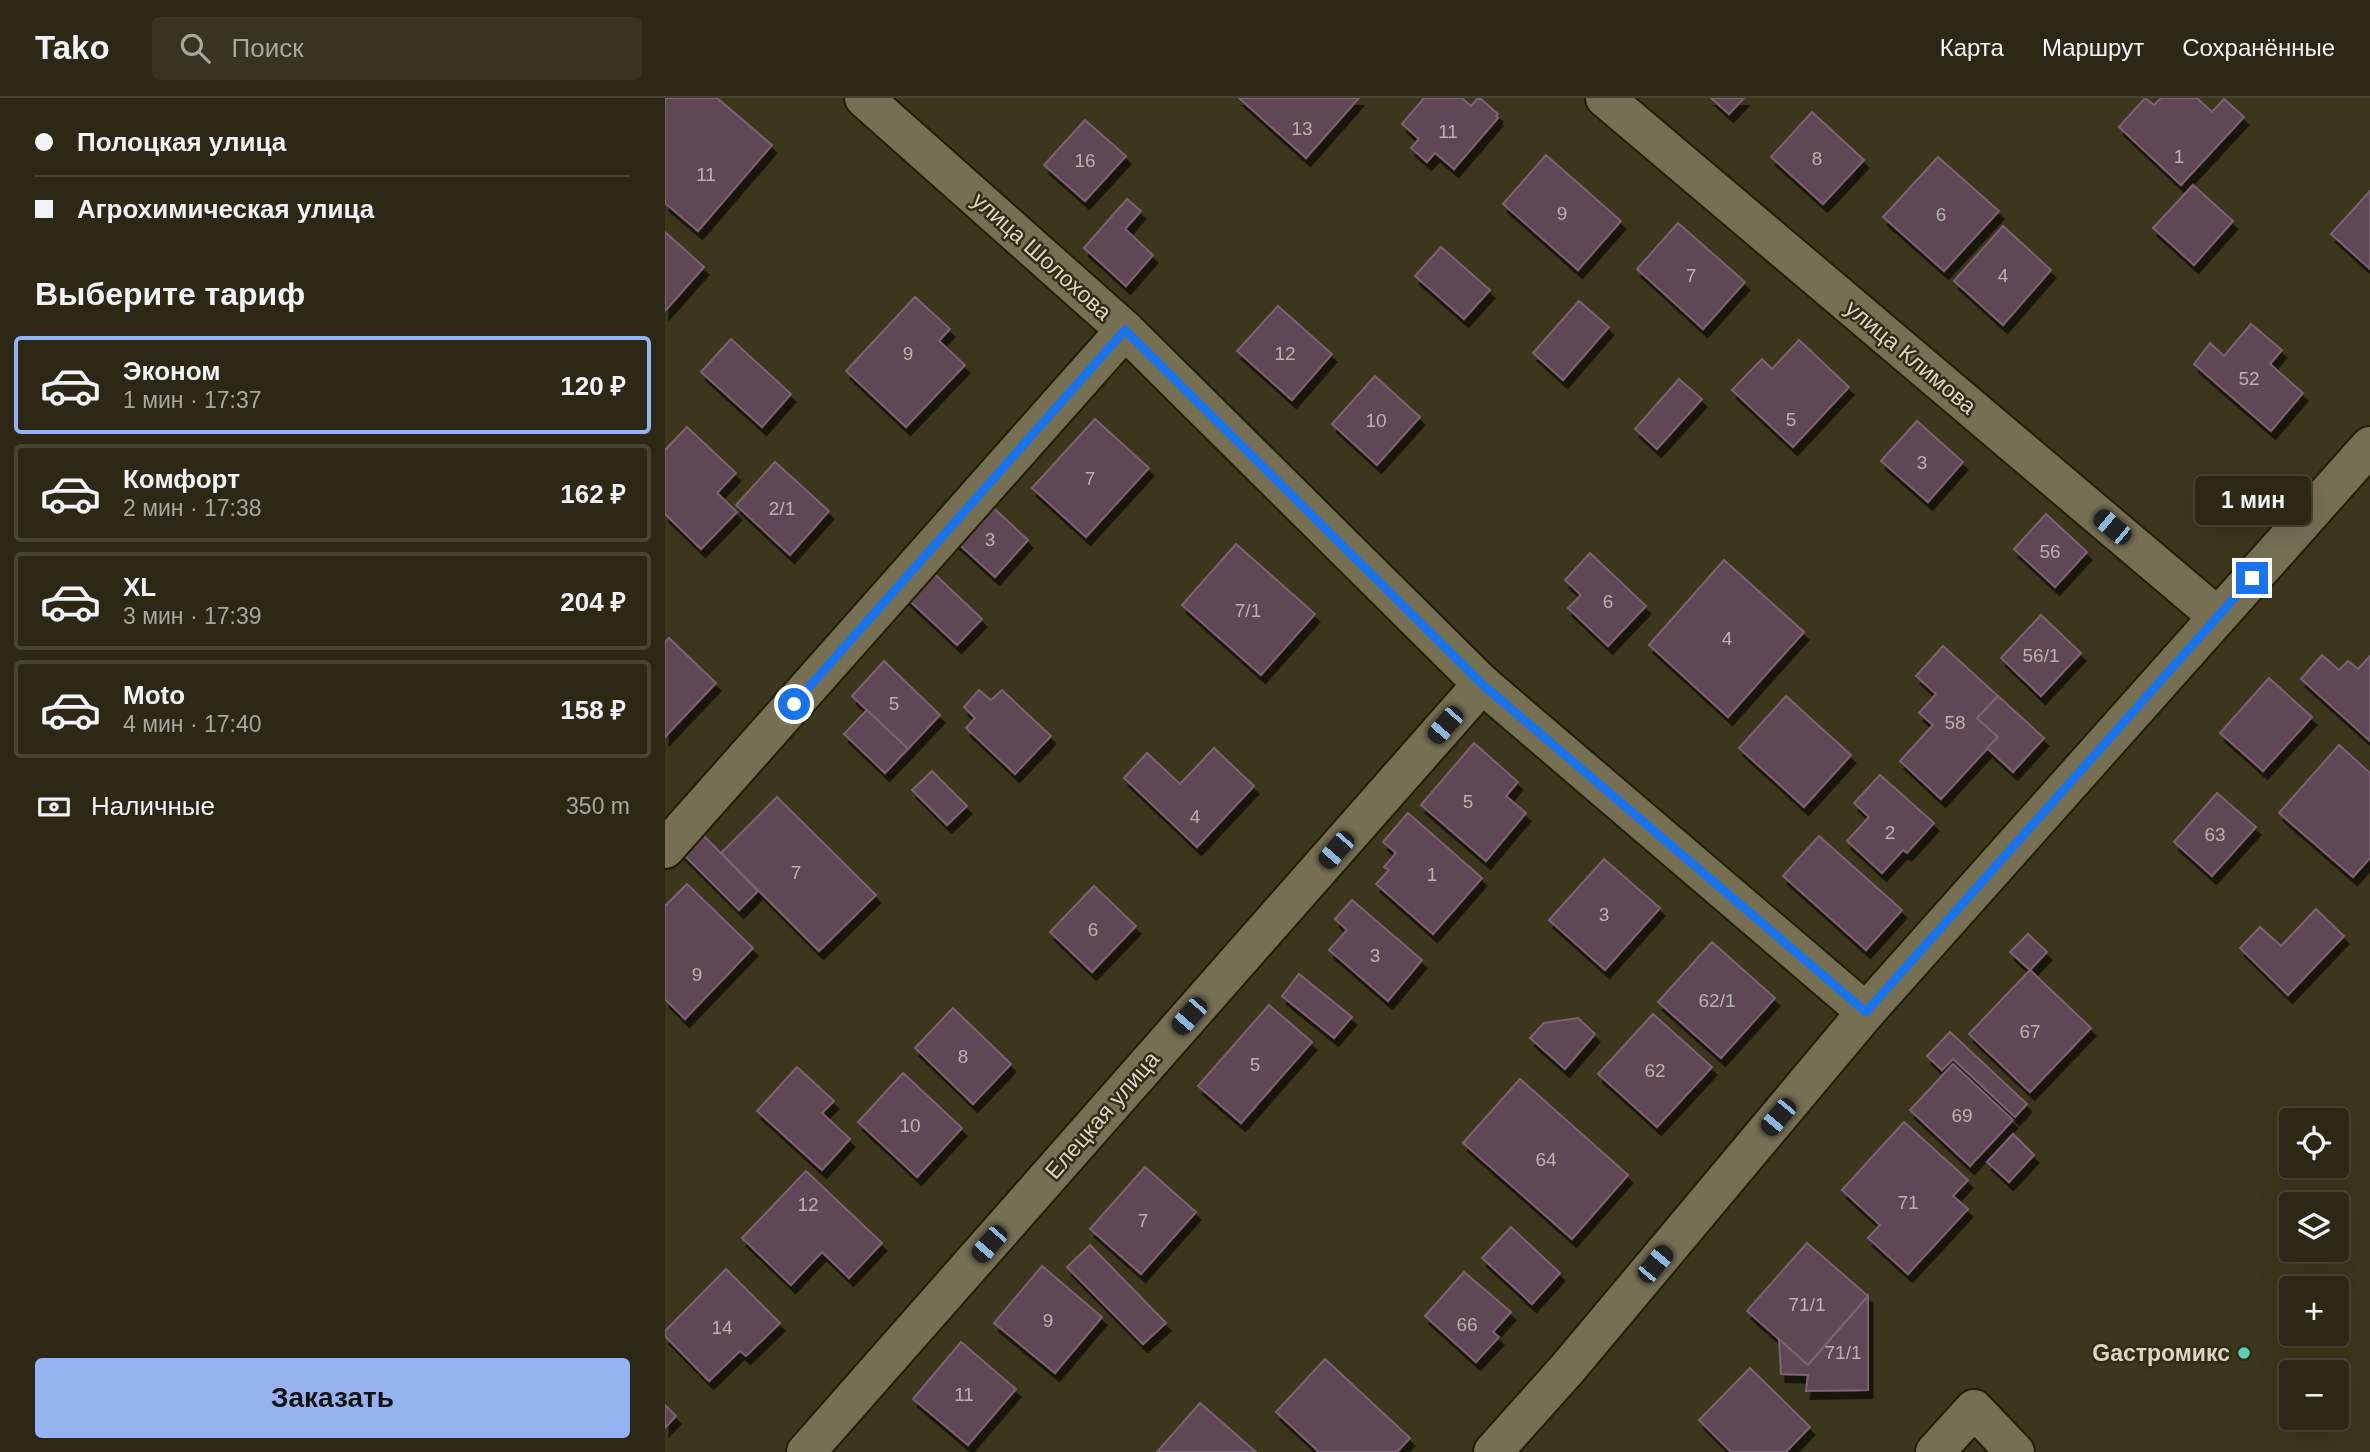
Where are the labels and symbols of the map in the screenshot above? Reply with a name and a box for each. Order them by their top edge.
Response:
house number: 13 [1291,118,1313,139]
house number: 11 [1438,121,1458,142]
house number: 1 [2174,146,2184,167]
house number: 8 [1812,148,1822,169]
house number: 16 [1074,150,1096,171]
house number: 11 [696,164,716,185]
street label: улица Шолохова [967,187,1117,325]
house number: 9 [1557,203,1567,224]
house number: 6 [1936,204,1946,225]
house number: 7 [1686,265,1696,286]
house number: 4 [1998,265,2009,286]
street label: улица Климова [1840,295,1982,419]
house number: 9 [903,343,913,364]
house number: 12 [1274,343,1296,364]
house number: 52 [2238,368,2260,389]
house number: 5 [1786,409,1796,430]
house number: 10 [1365,410,1387,431]
house number: 3 [1917,452,1927,473]
house number: 7 [1085,468,1095,489]
callout: 1 мин [2194,476,2310,526]
house number: 2/1 [769,498,795,519]
car [2090,505,2135,549]
house number: 3 [985,529,995,550]
house number: 56 [2039,541,2061,562]
route end [2236,562,2268,594]
house number: 6 [1603,591,1613,612]
house number: 7/1 [1235,600,1261,621]
house number: 4 [1722,628,1733,649]
house number: 56/1 [2023,645,2059,666]
route start [778,688,810,720]
house number: 5 [889,693,899,714]
car [1424,702,1467,748]
house number: 58 [1944,712,1966,733]
house number: 5 [1463,791,1473,812]
house number: 4 [1190,806,1201,827]
house number: 2 [1885,822,1895,843]
house number: 63 [2204,824,2226,845]
car [1315,827,1358,873]
house number: 7 [791,862,801,883]
house number: 1 [1427,864,1437,885]
house number: 3 [1599,904,1609,925]
house number: 6 [1088,919,1098,940]
house number: 3 [1370,945,1380,966]
house number: 9 [692,964,702,985]
house number: 62/1 [1699,990,1735,1011]
car [1168,993,1211,1039]
house number: 67 [2019,1021,2041,1042]
house number: 8 [958,1046,968,1067]
street label: Елецкая улица [1040,1046,1164,1184]
house number: 5 [1250,1054,1260,1075]
house number: 62 [1644,1060,1666,1081]
car [1757,1094,1800,1140]
house number: 69 [1951,1105,1973,1126]
house number: 10 [899,1115,921,1136]
house number: 64 [1535,1149,1557,1170]
house number: 71 [1897,1192,1919,1213]
house number: 12 [797,1194,819,1215]
house number: 7 [1138,1210,1148,1231]
car [968,1221,1011,1267]
car [1634,1241,1677,1287]
house number: 71/1 [1789,1294,1825,1315]
house number: 9 [1043,1310,1053,1331]
house number: 66 [1456,1314,1478,1335]
house number: 14 [711,1317,733,1338]
place label: Gастромикс [2092,1340,2230,1366]
house number: 71/1 [1825,1342,1861,1363]
marker: Gастромикс [2236,1345,2252,1361]
house number: 11 [954,1384,974,1405]

